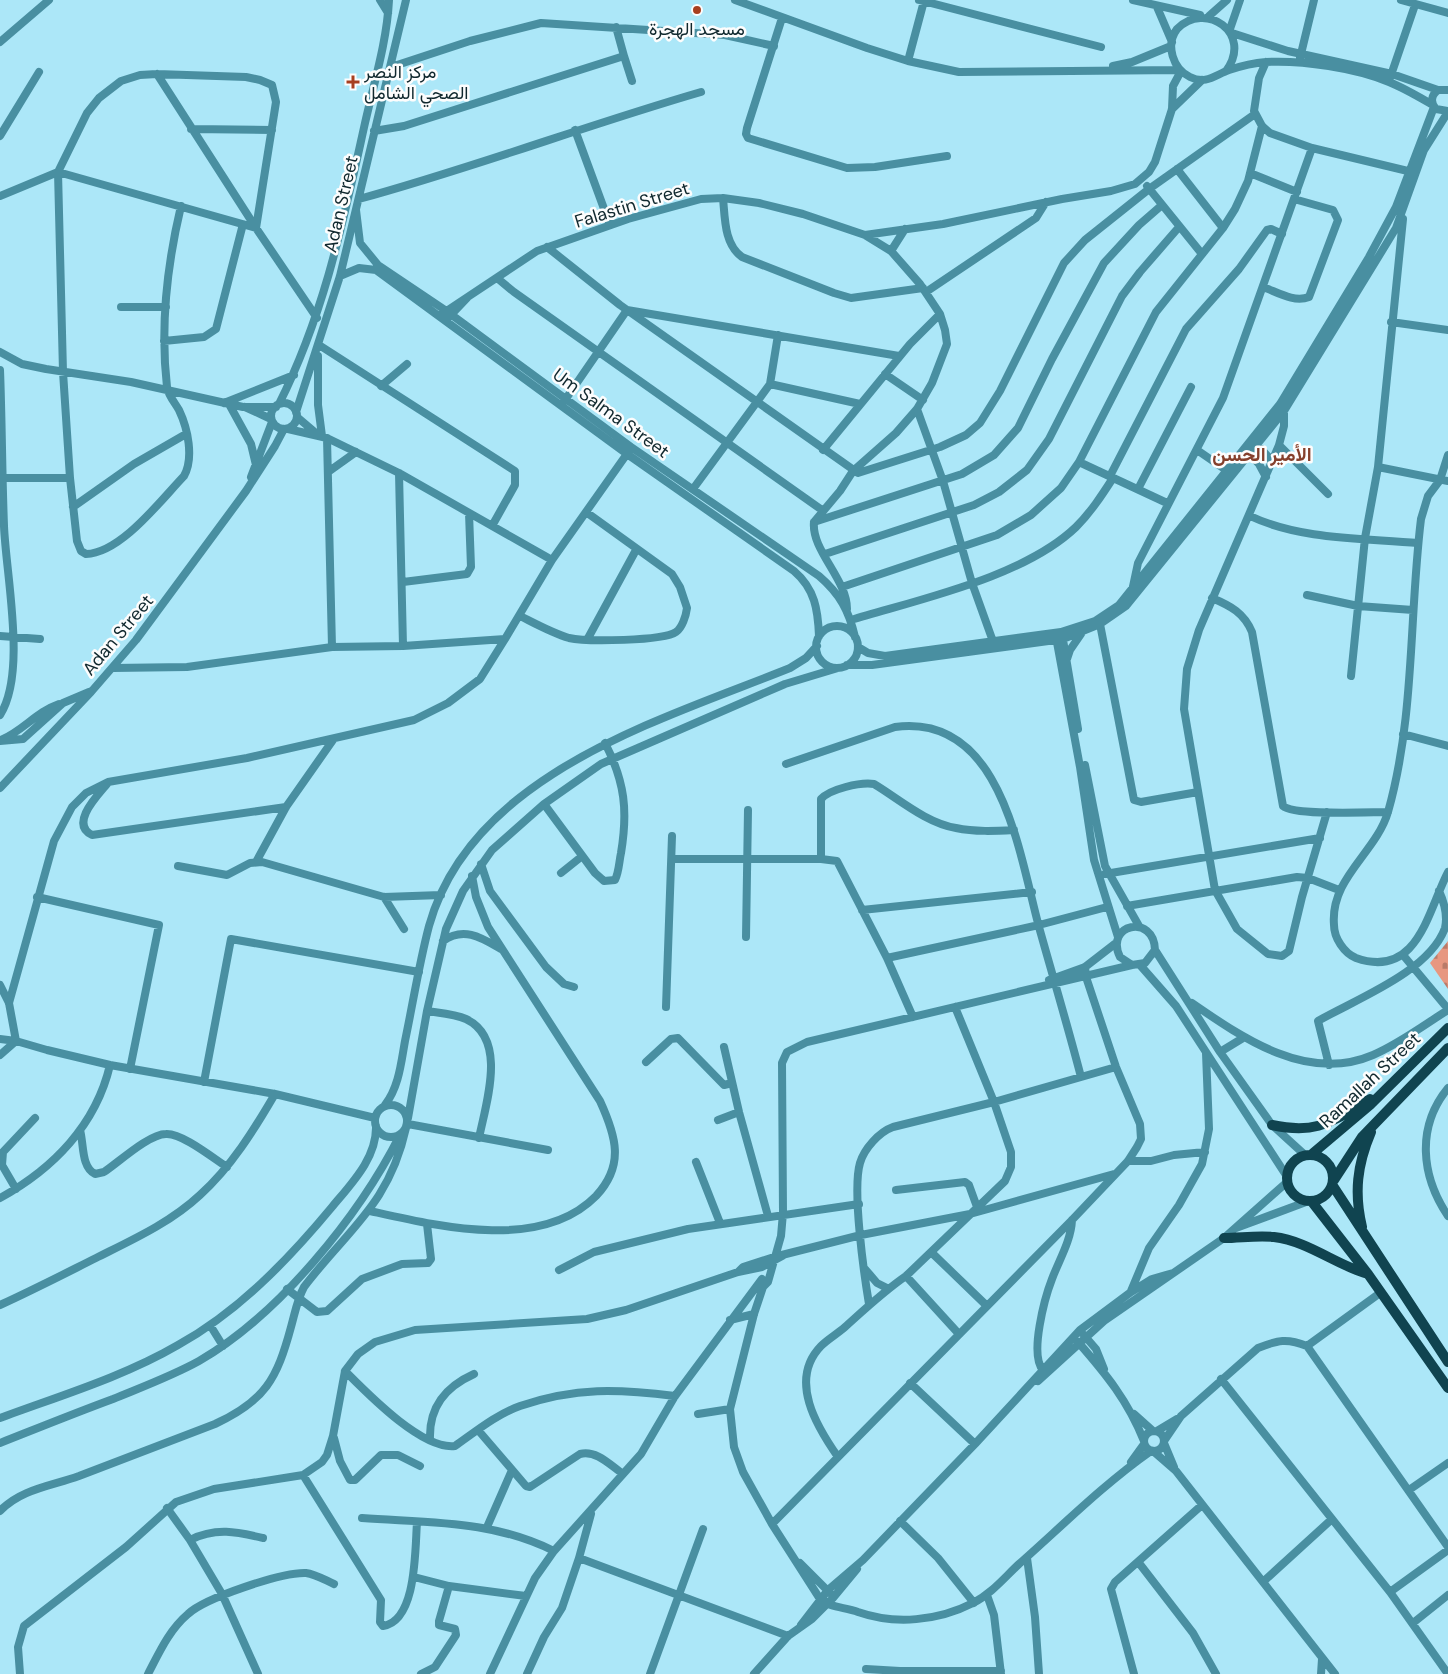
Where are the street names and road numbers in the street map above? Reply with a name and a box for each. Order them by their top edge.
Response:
street label: Adan Street [318,153,364,255]
street label: Falastin Street [572,176,692,234]
street label: Um Salma Street [548,363,674,463]
street label: Adan Street [77,589,159,681]
street label: Ramallah Street [1314,1027,1426,1133]

